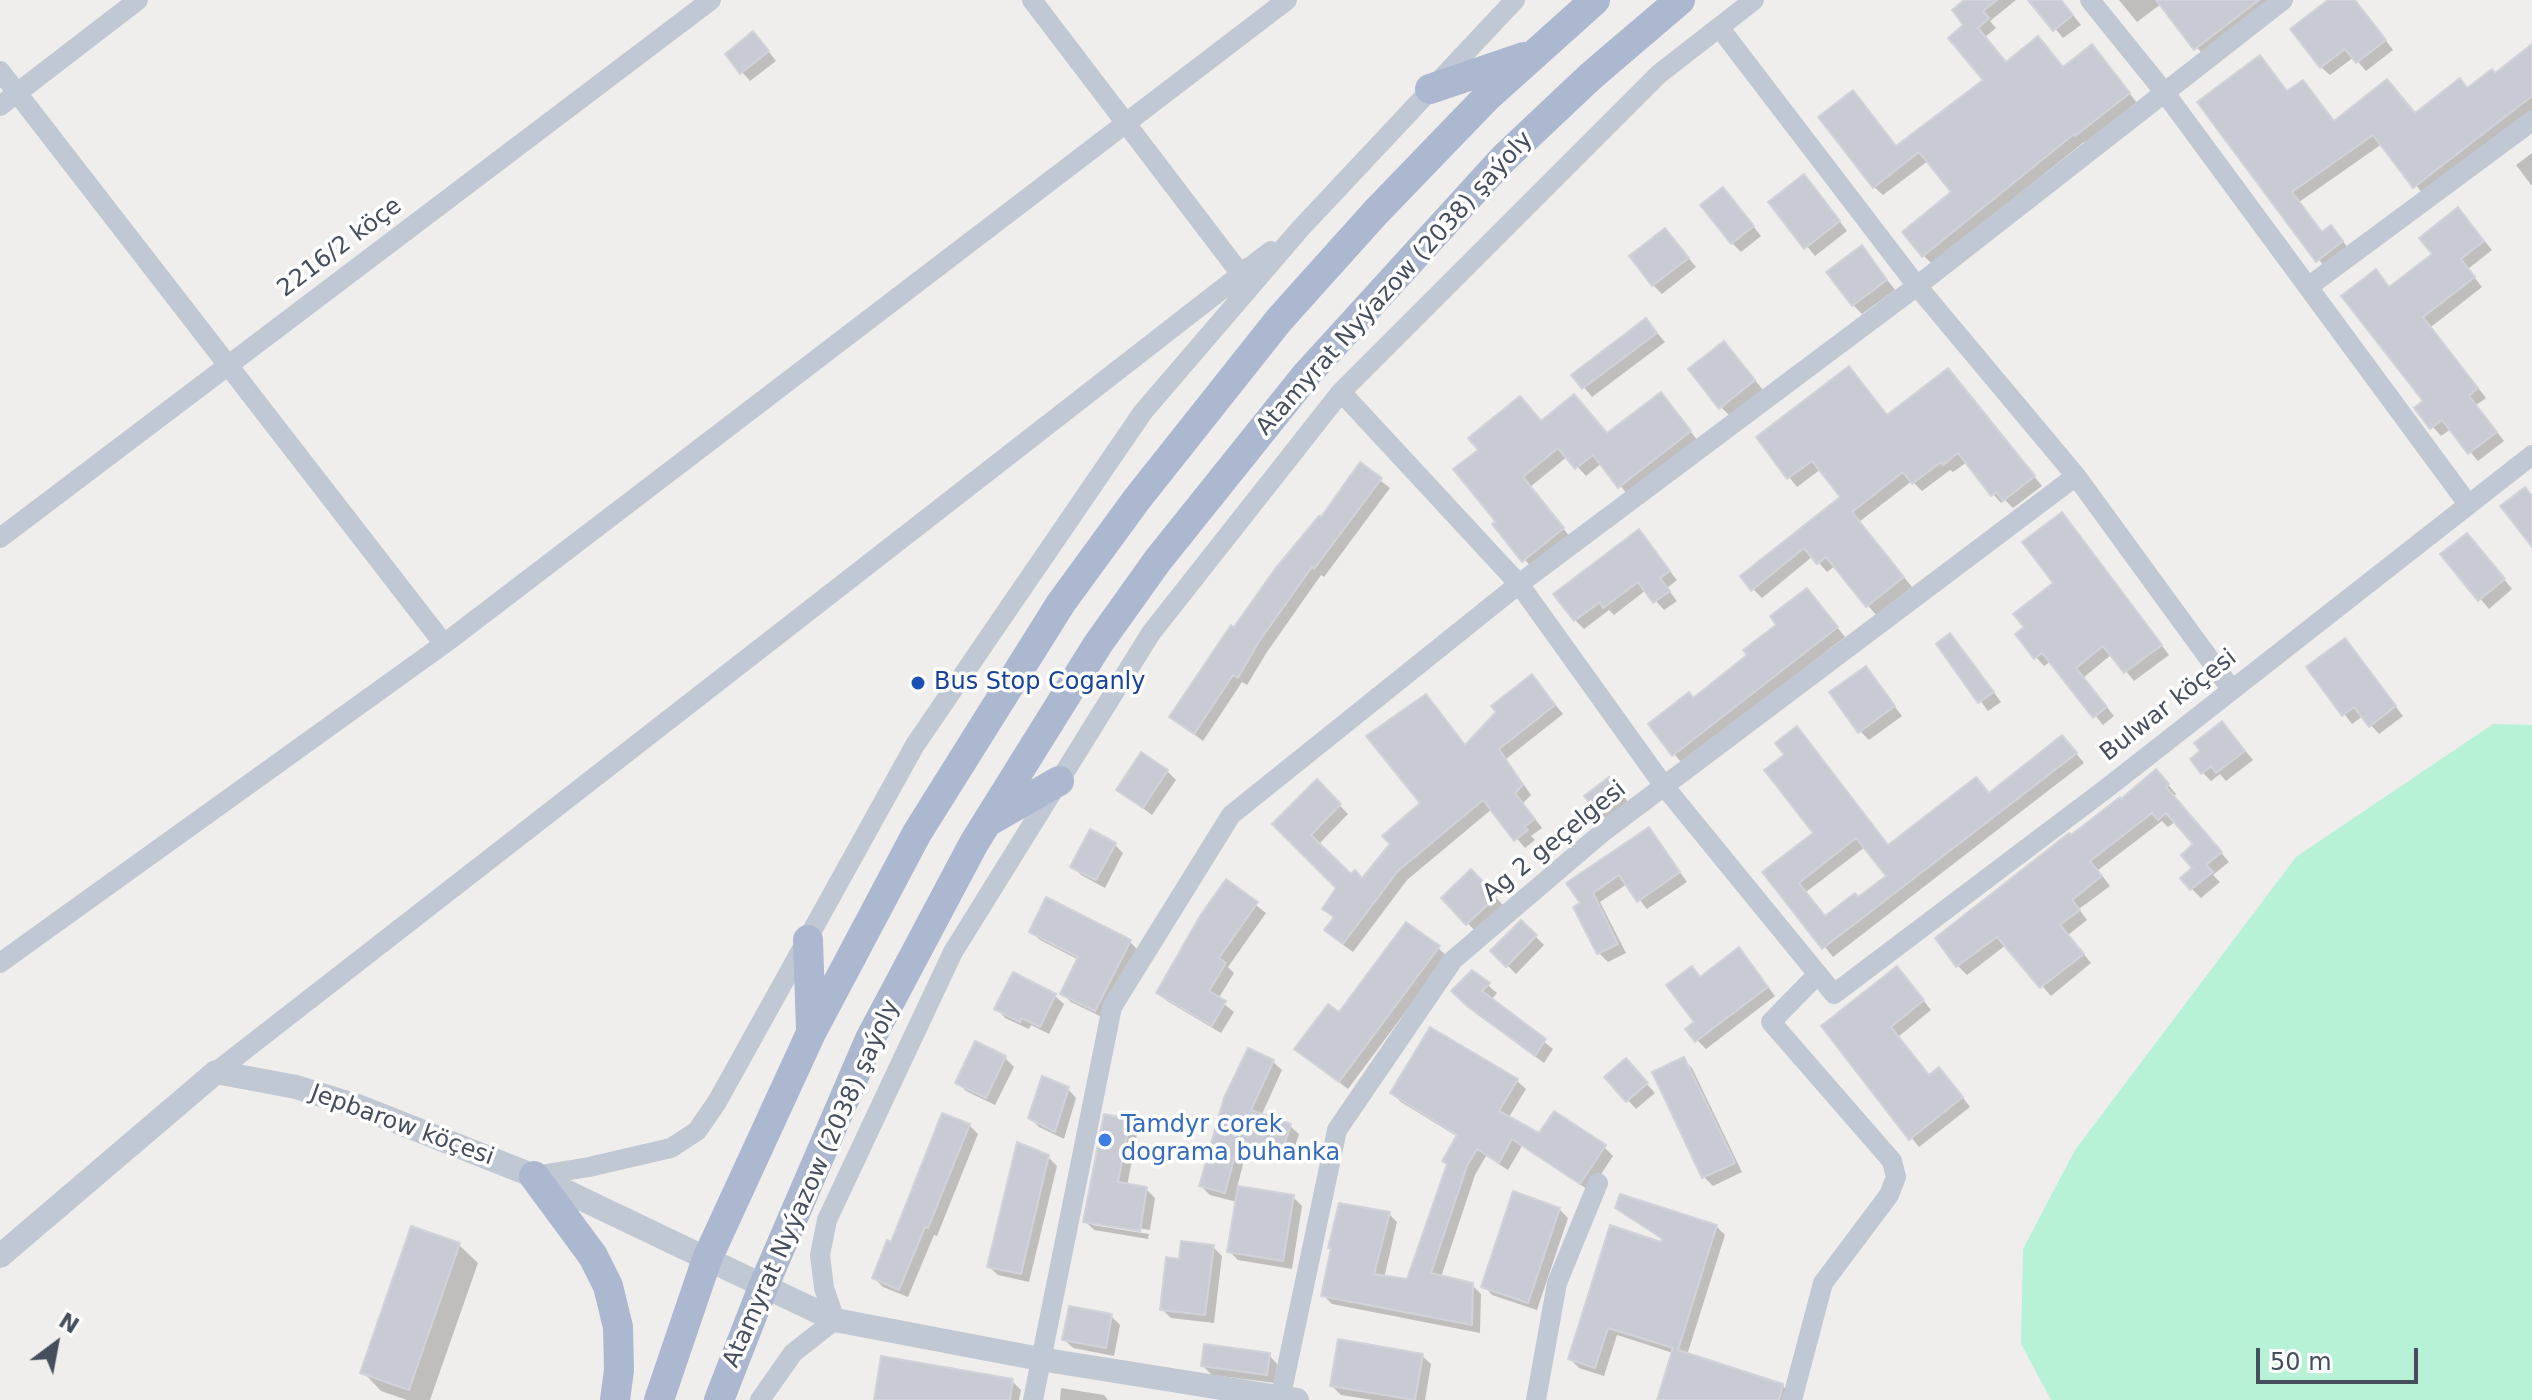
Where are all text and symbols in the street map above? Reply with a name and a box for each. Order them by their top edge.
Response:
street label: Atamyrat Nyýazow (2038) şaýoly [1251,126,1539,442]
street label: 2216/2 köçe [272,192,408,304]
street label: Bulwar köçesi [2095,644,2243,768]
place label: Bus Stop Coganly [934,669,1145,697]
marker: Bus Stop Coganly [909,674,927,692]
street label: Ag 2 geçelgesi [1478,775,1632,909]
street label: Atamyrat Nyýazow (2038) şaýoly [718,996,906,1372]
street label: Jepbarow köçesi [306,1079,498,1173]
place label: Tamdyr corek dograma buhanka [1121,1112,1340,1168]
marker: Tamdyr corek dograma buhanka [1096,1131,1114,1149]
north arrow [16,1304,96,1384]
text: N [55,1308,83,1339]
scale bar [2260,1332,2422,1382]
text: 50 m [2270,1348,2332,1376]

